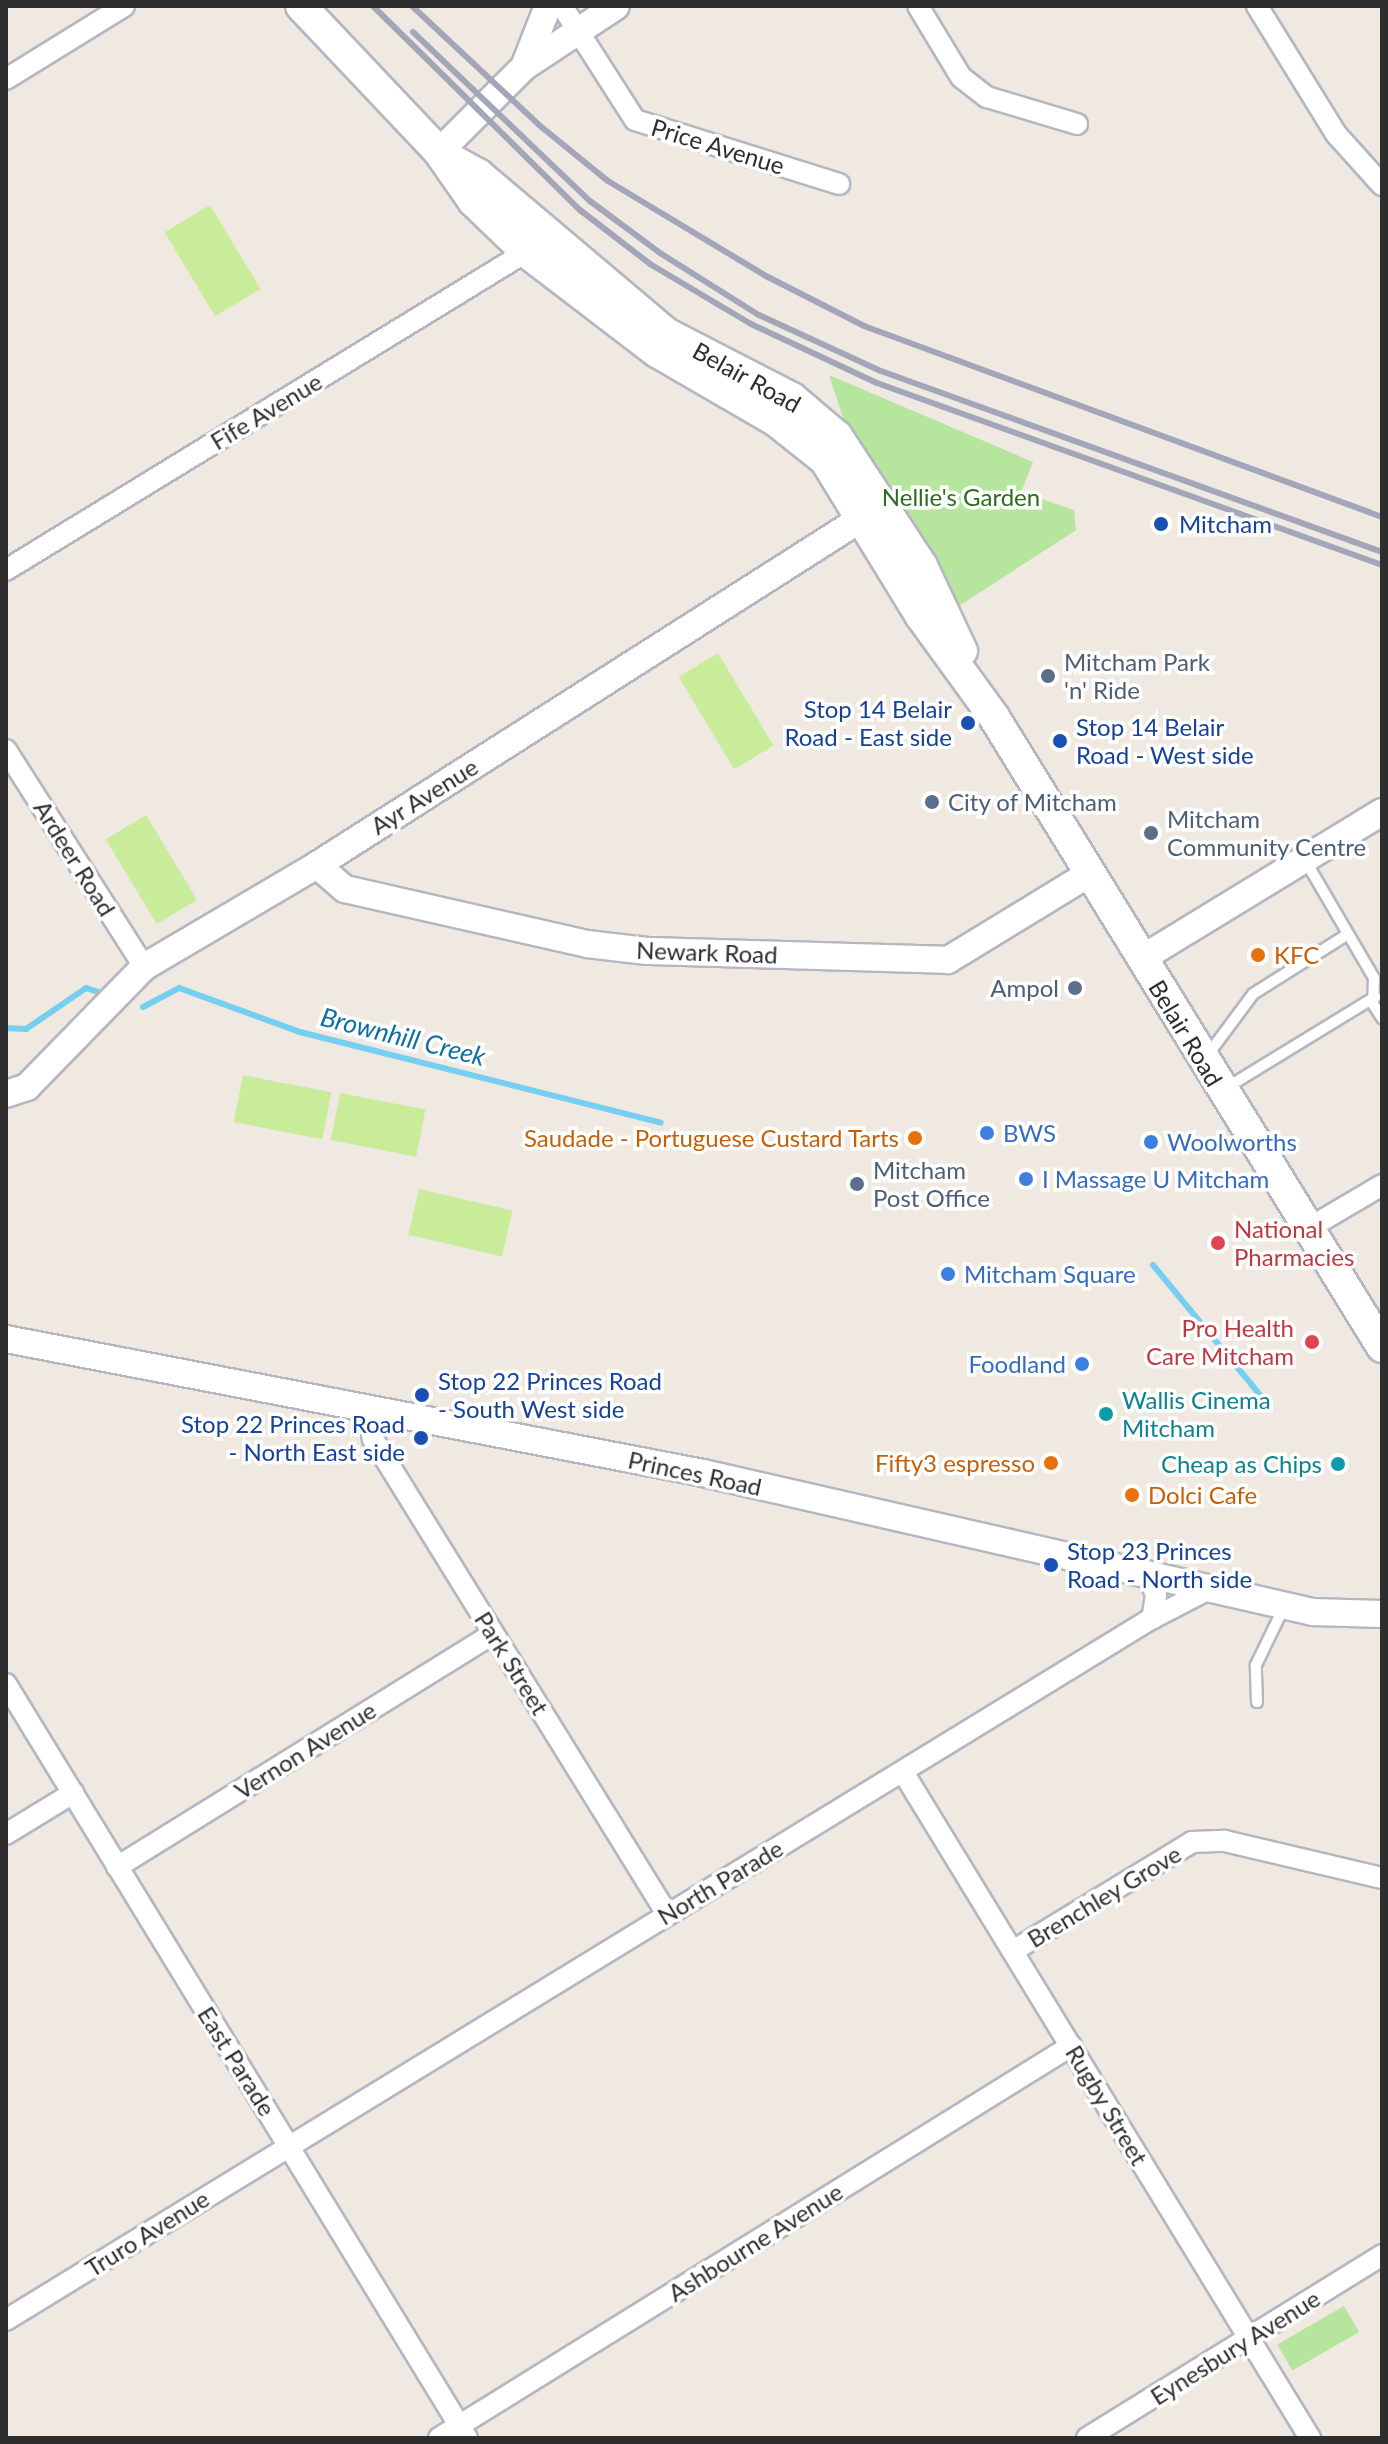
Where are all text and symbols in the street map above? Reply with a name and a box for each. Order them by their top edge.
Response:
street label: Price Avenue [648,112,788,180]
street label: Belair Road [688,335,806,419]
street label: Fife Avenue [205,366,327,456]
park label: Nellie's Garden [882,483,1040,511]
place label: Mitcham [1179,510,1272,538]
marker: Mitcham [1150,513,1172,535]
place label: Mitcham Park 'n' Ride [1064,648,1210,704]
marker: Mitcham Park 'n' Ride [1039,667,1057,685]
place label: Stop 14 Belair Road - East side [785,695,952,751]
place label: Stop 14 Belair Road - West side [1076,713,1254,769]
marker: Stop 14 Belair Road - East side [959,714,977,732]
marker: Stop 14 Belair Road - West side [1051,732,1069,750]
street label: Ayr Avenue [365,751,483,841]
place label: City of Mitcham [948,788,1118,816]
marker: City of Mitcham [923,793,941,811]
street label: Ardeer Road [28,795,122,921]
place label: Mitcham Community Centre [1167,805,1367,861]
marker: Mitcham Community Centre [1142,824,1160,842]
street label: Newark Road [636,935,778,969]
place label: KFC [1274,941,1319,969]
marker: KFC [1249,946,1267,964]
place label: Ampol [990,974,1059,1002]
street label: Belair Road [1143,974,1229,1092]
marker: Ampol [1066,979,1084,997]
water label: Brownhill Creek [317,1001,489,1073]
place label: BWS [1003,1119,1056,1147]
place label: Saudade - Portuguese Custard Tarts [523,1124,899,1152]
marker: BWS [978,1124,996,1142]
place label: Woolworths [1167,1128,1297,1156]
marker: Saudade - Portuguese Custard Tarts [906,1129,924,1147]
marker: Woolworths [1142,1133,1160,1151]
place label: Mitcham Post Office [873,1156,990,1212]
place label: I Massage U Mitcham [1042,1165,1269,1193]
marker: I Massage U Mitcham [1017,1170,1035,1188]
marker: Mitcham Post Office [848,1175,866,1193]
place label: National Pharmacies [1234,1215,1354,1271]
marker: National Pharmacies [1209,1234,1227,1252]
place label: Mitcham Square [964,1260,1136,1288]
marker: Mitcham Square [939,1265,957,1283]
place label: Pro Health Care Mitcham [1146,1314,1294,1370]
marker: Pro Health Care Mitcham [1301,1331,1323,1353]
place label: Foodland [968,1350,1066,1378]
marker: Foodland [1073,1355,1091,1373]
place label: Stop 22 Princes Road - South West side [438,1367,662,1423]
marker: Stop 22 Princes Road - South West side [413,1386,431,1404]
place label: Wallis Cinema Mitcham [1122,1386,1271,1442]
marker: Wallis Cinema Mitcham [1097,1405,1115,1423]
place label: Stop 22 Princes Road - North East side [181,1410,405,1466]
marker: Stop 22 Princes Road - North East side [412,1429,430,1447]
street label: Princes Road [626,1445,764,1501]
place label: Fifty3 espresso [875,1449,1035,1477]
place label: Cheap as Chips [1161,1450,1322,1478]
marker: Fifty3 espresso [1042,1454,1060,1472]
marker: Cheap as Chips [1329,1455,1347,1473]
place label: Dolci Cafe [1148,1481,1257,1509]
marker: Dolci Cafe [1123,1486,1141,1504]
place label: Stop 23 Princes Road - North side [1067,1537,1252,1593]
marker: Stop 23 Princes Road - North side [1042,1556,1060,1574]
street label: Park Street [469,1606,555,1720]
street label: Vernon Avenue [229,1695,381,1805]
street label: North Parade [652,1833,788,1931]
street label: Brenchley Grove [1022,1839,1186,1953]
street label: East Parade [192,2001,282,2121]
street label: Rugby Street [1060,2040,1154,2170]
street label: Ashbourne Avenue [662,2177,848,2307]
street label: Truro Avenue [80,2183,214,2283]
street label: Eynesbury Avenue [1144,2283,1326,2411]

